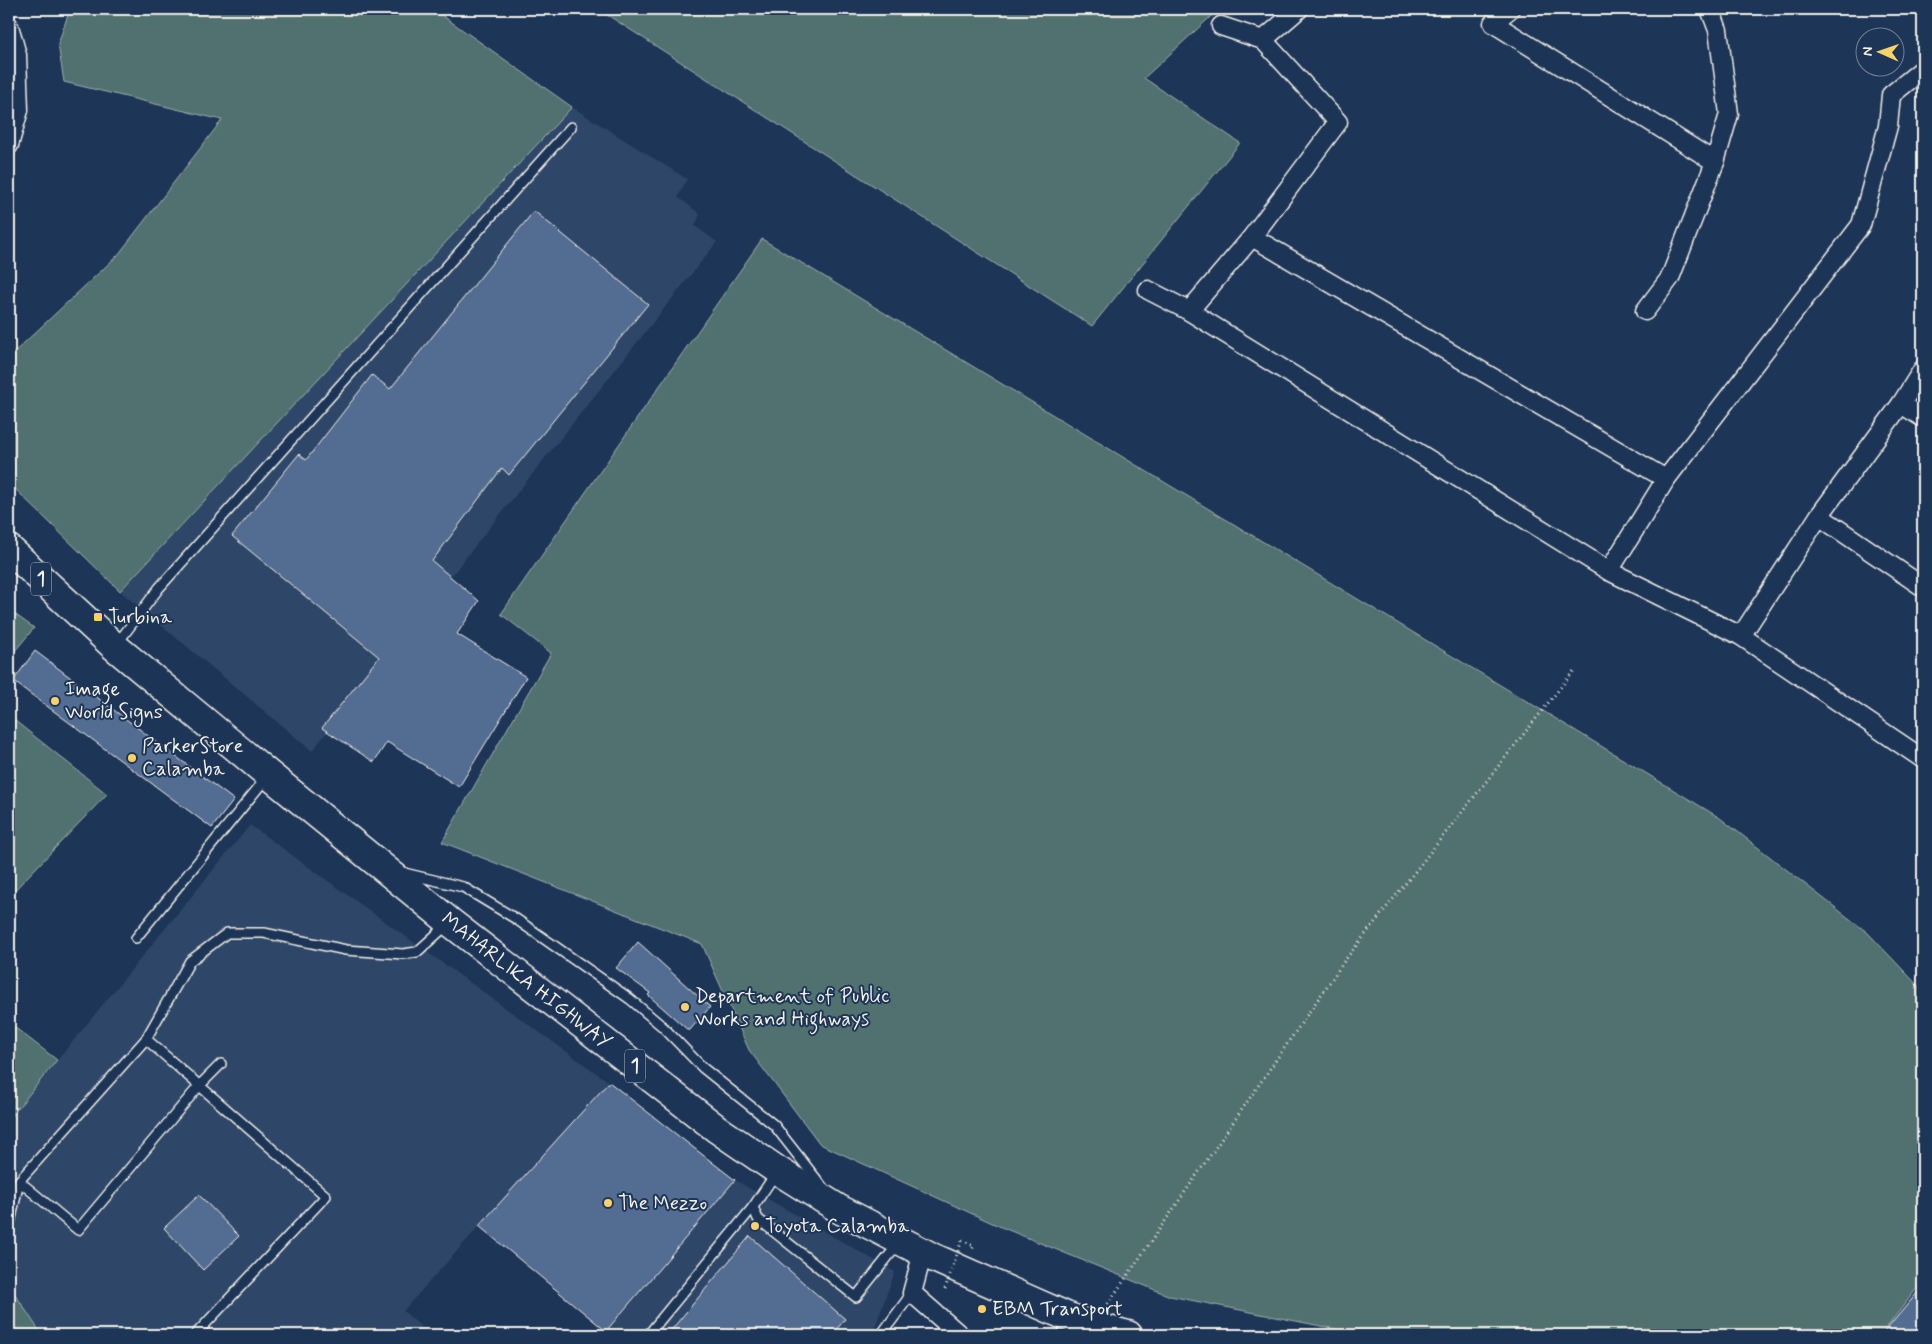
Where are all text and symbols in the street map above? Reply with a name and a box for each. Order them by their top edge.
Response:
north arrow [1854,28,1904,78]
text: N [1859,47,1877,57]
road number: 1 [31,562,51,596]
place label: Turbina [108,604,173,631]
marker: Turbina [92,611,104,623]
place label: Image World Signs [65,676,163,727]
marker: Image World Signs [49,695,61,707]
place label: ParkerStore Calamba [142,733,243,783]
marker: ParkerStore Calamba [126,752,138,764]
street label: MAHARLIKA HIGHWAY [435,906,617,1056]
place label: Department of Public Works and Highways [695,983,889,1035]
marker: Department of Public Works and Highways [679,1001,691,1013]
road number: 1 [625,1050,645,1082]
place label: The Mezzo [618,1190,707,1217]
marker: The Mezzo [602,1197,614,1209]
place label: Toyota Calamba [765,1213,910,1240]
marker: Toyota Calamba [749,1220,761,1232]
place label: EBM Transport [992,1296,1123,1323]
marker: EBM Transport [976,1303,988,1315]

